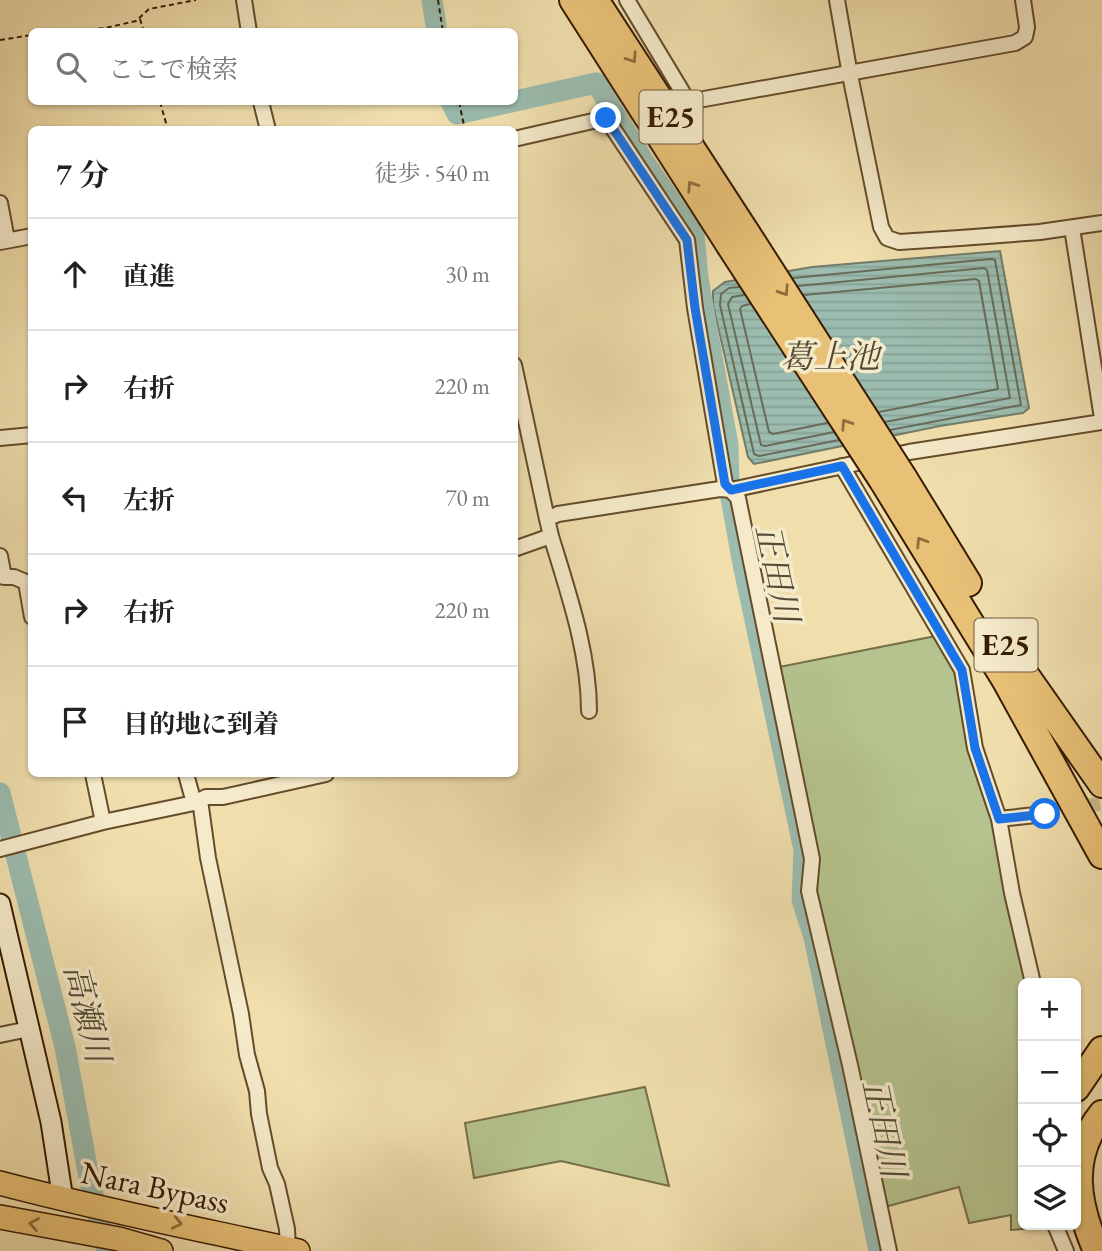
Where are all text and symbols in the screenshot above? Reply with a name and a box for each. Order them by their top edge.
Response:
search box [28,28,518,105]
icon: search [52,48,90,86]
one-way arrow [624,50,637,63]
text: ここで検索 [108,52,238,86]
road number: E25 [640,91,702,144]
route end [590,102,621,133]
text: 7 分 [56,155,109,194]
text: 徒歩 · 540 m [375,158,490,188]
one-way arrow [688,181,701,194]
icon: ahead [56,255,94,293]
text: 直進 [123,259,175,293]
text: 30 m [445,259,490,289]
one-way arrow [776,283,789,296]
water label: 葛上池 [781,335,883,378]
icon: right [56,367,94,405]
text: 右折 [123,371,175,405]
text: 220 m [434,371,490,401]
one-way arrow [841,419,854,432]
icon: left [56,479,94,517]
text: 左折 [123,483,175,517]
text: 70 m [445,483,490,513]
water label: 正田川 [746,520,809,629]
one-way arrow [916,537,929,550]
icon: right [56,591,94,629]
text: 右折 [123,595,175,629]
text: 220 m [434,595,490,625]
road number: E25 [974,618,1038,672]
icon: arrive [56,703,94,741]
text: 目的地に到着 [123,707,279,741]
route start [1029,798,1060,829]
water label: 高瀬川 [55,960,121,1069]
map controls [1018,978,1081,1230]
button: + [1018,978,1081,1041]
button: − [1018,1041,1081,1104]
water label: 正田川 [853,1075,916,1184]
button: locate [1018,1104,1081,1167]
street label: Nara Bypass [77,1151,233,1223]
button: layers [1018,1167,1081,1230]
one-way arrow [170,1215,182,1230]
one-way arrow [28,1217,40,1232]

